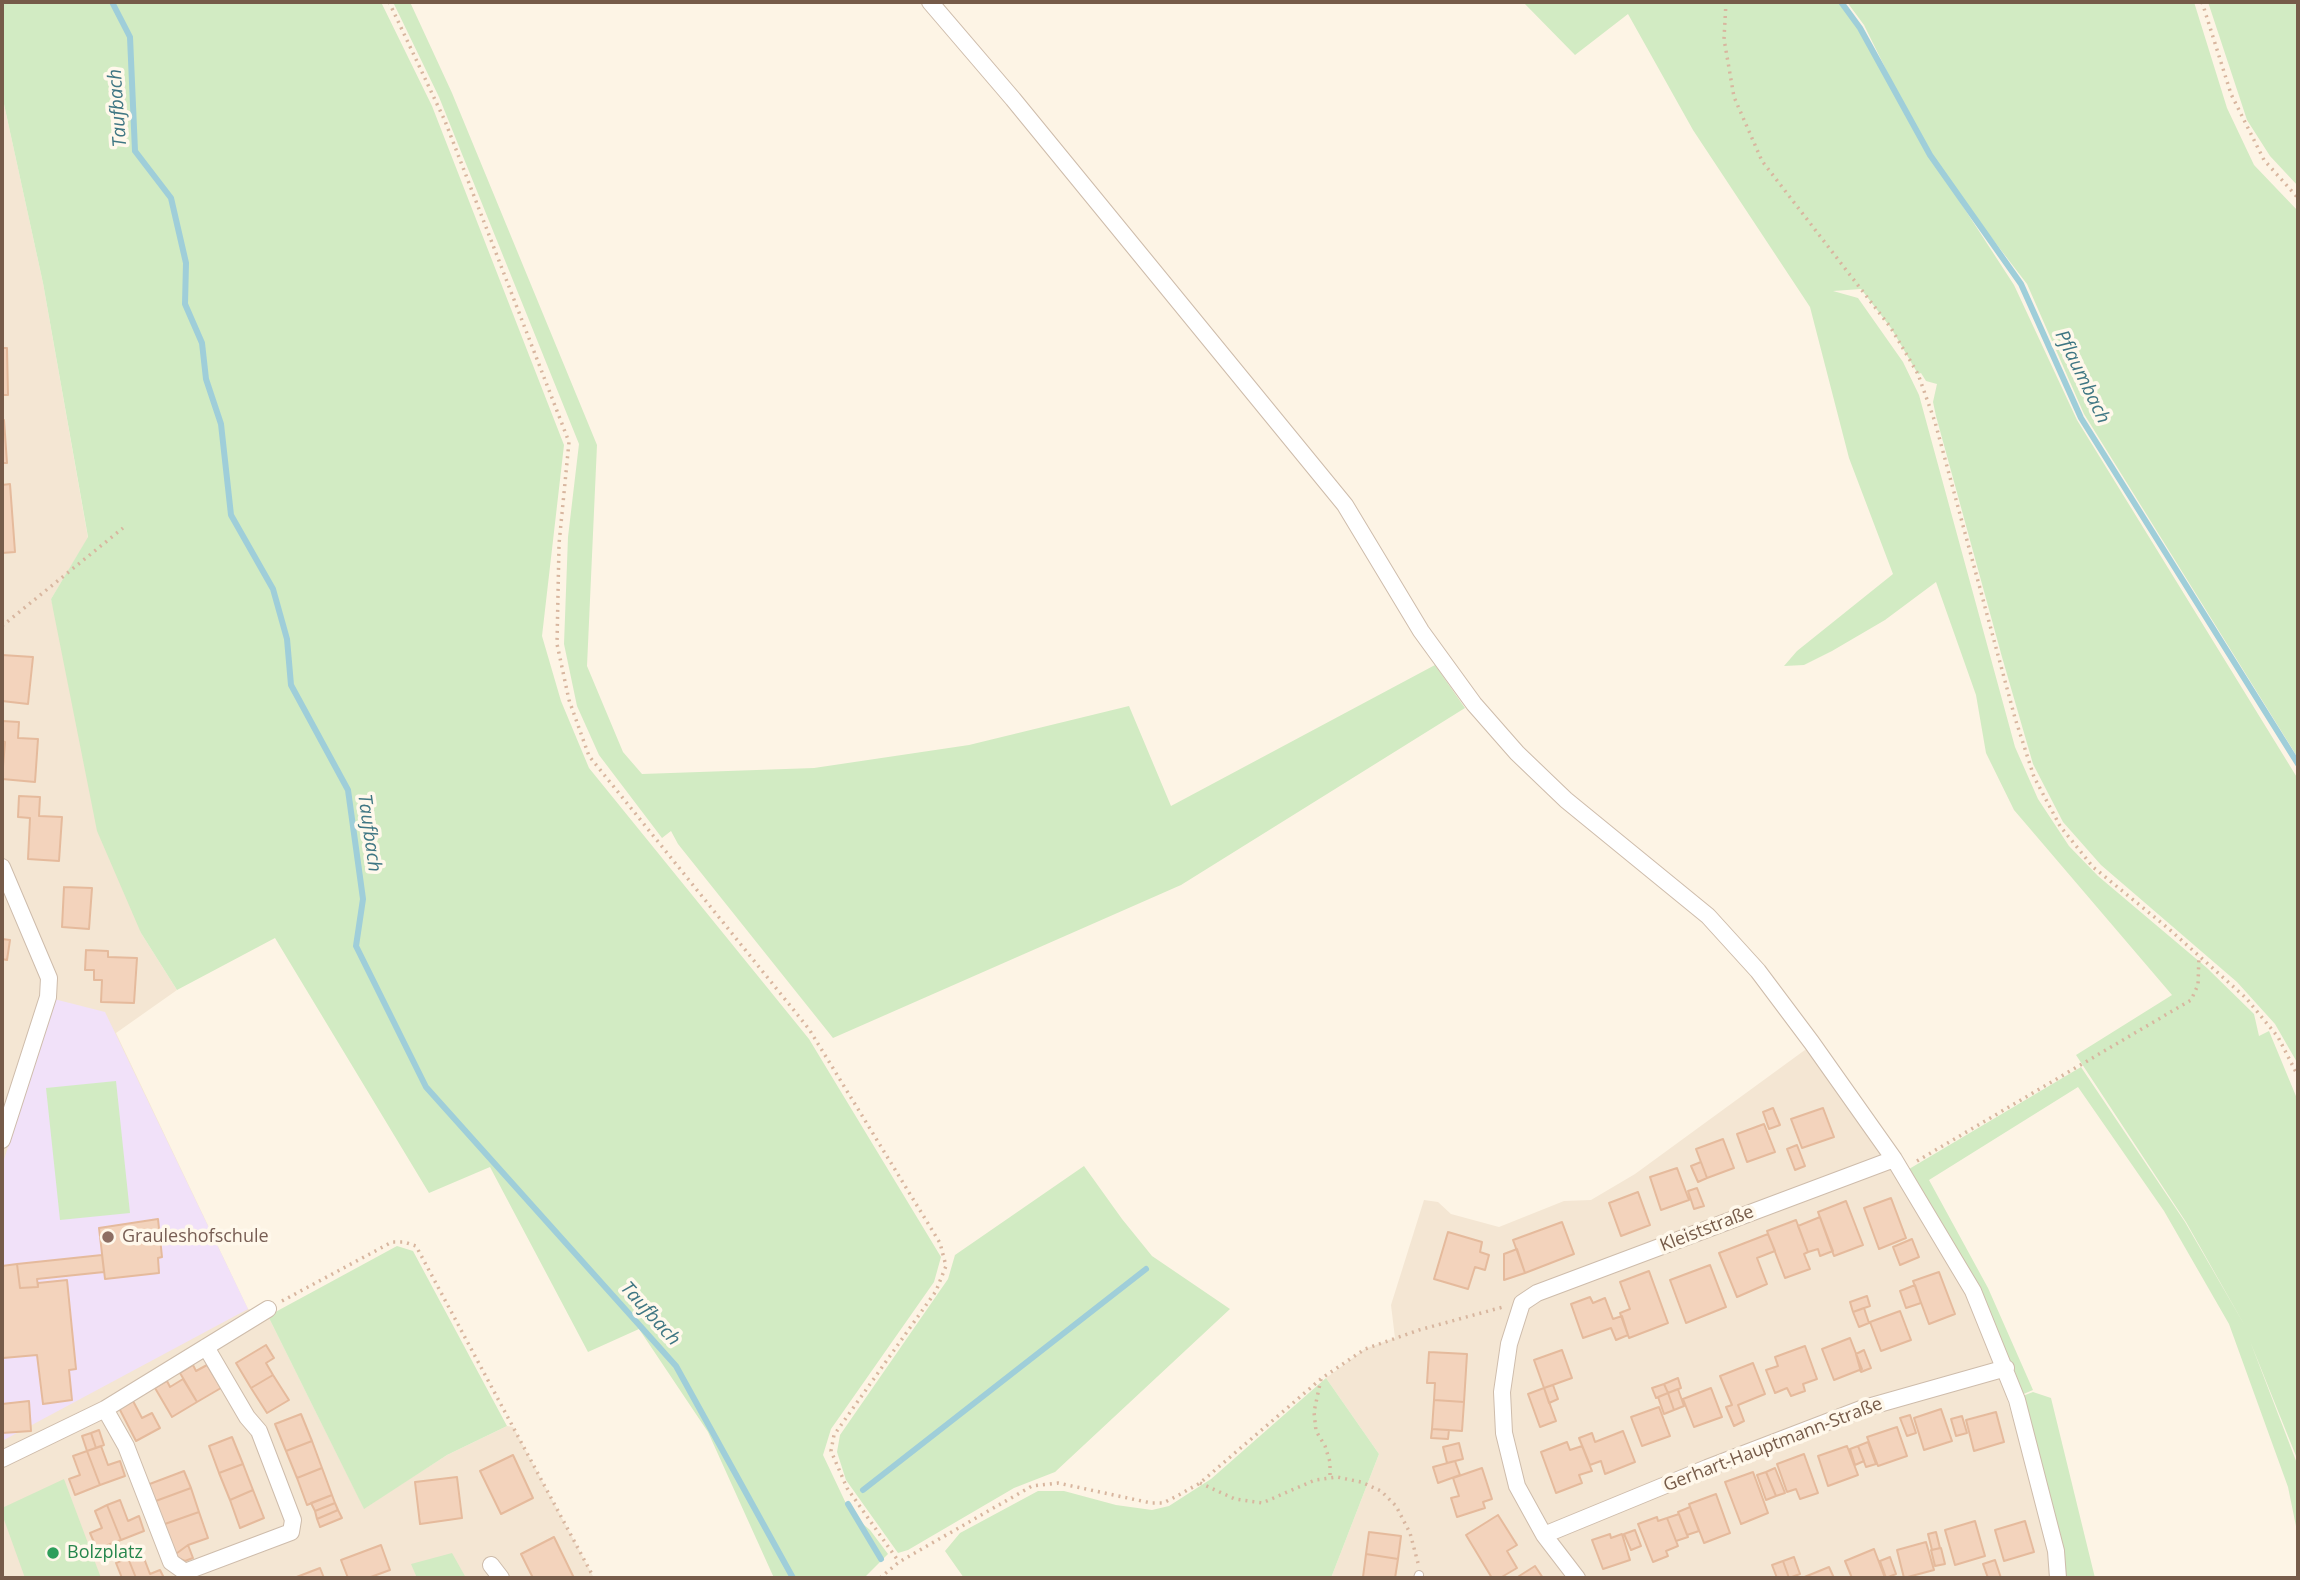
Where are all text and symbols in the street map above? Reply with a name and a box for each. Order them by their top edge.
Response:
water label: Taufbach [104,68,132,148]
water label: Pflaumbach [2050,327,2114,427]
water label: Taufbach [352,793,386,873]
street label: Kleiststraße [1657,1201,1757,1257]
place label: Grauleshofschule [122,1226,269,1248]
marker: Grauleshofschule [100,1229,116,1245]
water label: Taufbach [615,1277,685,1351]
street label: Gerhart-Hauptmann-Straße [1661,1393,1885,1497]
place label: Bolzplatz [67,1542,143,1564]
marker: Bolzplatz [45,1545,61,1561]

